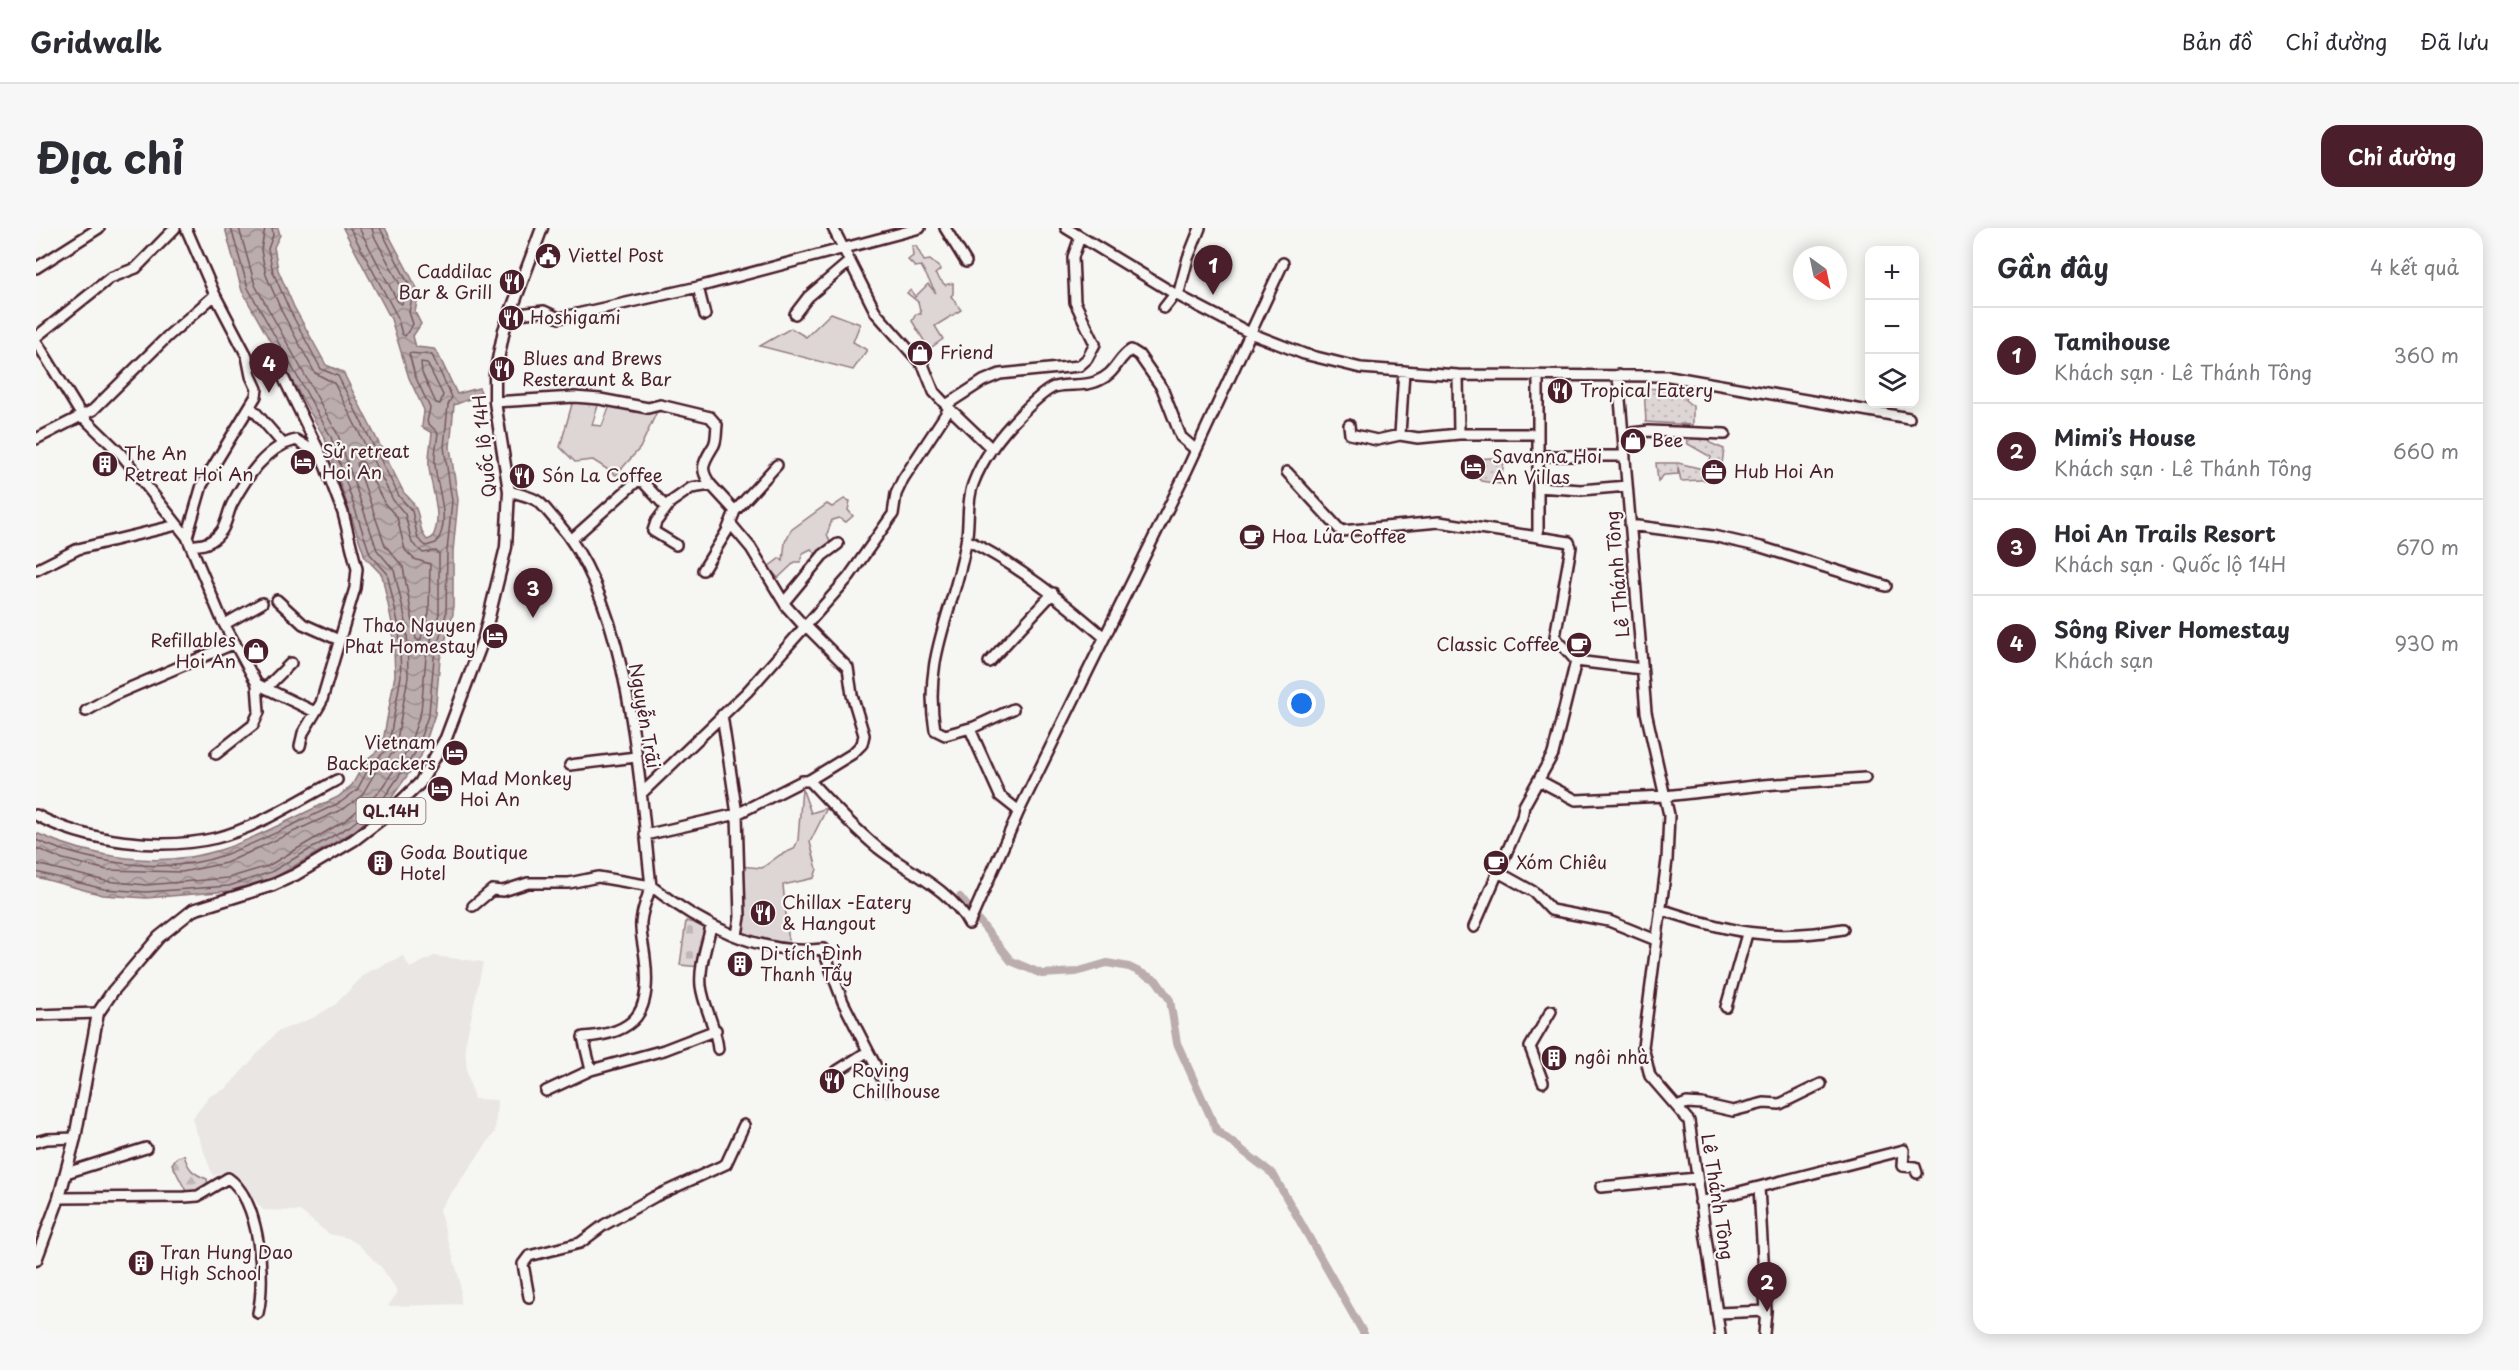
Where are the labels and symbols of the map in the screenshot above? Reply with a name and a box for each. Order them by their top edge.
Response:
public building icon: Viettel Post [533,241,563,271]
place label: Viettel Post [568,241,664,268]
pin: 1 [1194,245,1232,295]
north arrow [1793,246,1847,300]
place label: Caddilac Bar & Grill [398,257,492,305]
restaurant icon: Caddilac Bar & Grill [497,267,527,297]
restaurant icon: Hoshigami [496,303,526,333]
place label: Hoshigami [530,303,621,330]
shop icon: Friend [905,338,935,368]
place label: Friend [940,338,994,365]
pin: 4 [250,344,288,393]
place label: Blues and Brews Resteraunt & Bar [522,344,672,392]
restaurant icon: Blues and Brews Resteraunt & Bar [487,354,517,384]
restaurant icon: Tropical Eatery [1545,376,1575,406]
place label: Tropical Eatery [1580,376,1713,403]
street label: Quốc lộ 14H [465,393,502,499]
shop icon: Bee [1618,426,1648,456]
place label: Bee [1652,426,1683,453]
place label: Sử retreat Hoi An [322,437,410,485]
place label: The An Retreat Hoi An [124,439,254,487]
place label: Savanna Hoi An Villas [1492,442,1602,490]
hotel icon: Sử retreat Hoi An [288,447,318,477]
building icon: The An Retreat Hoi An [90,449,120,479]
hotel icon: Savanna Hoi An Villas [1458,452,1488,482]
office icon: Hub Hoi An [1699,457,1729,487]
place label: Hub Hoi An [1734,457,1834,484]
restaurant icon: Són La Coffee [507,461,537,491]
place label: Són La Coffee [542,461,663,488]
street label: Lê Thánh Tông [1597,509,1636,639]
cafe icon: Hoa Lúa Coffee [1237,522,1267,552]
place label: Hoa Lúa Coffee [1272,522,1407,549]
pin: 3 [514,568,552,618]
place label: Thao Nguyen Phat Homestay [344,611,476,659]
hotel icon: Thao Nguyen Phat Homestay [480,621,510,651]
place label: Refillables Hoi An [150,626,236,674]
place label: Classic Coffee [1436,630,1560,657]
cafe icon: Classic Coffee [1564,630,1594,660]
shop icon: Refillables Hoi An [241,636,271,666]
street label: Nguyễn Trãi [623,661,668,770]
your location [1287,689,1316,718]
place label: Vietnam Backpackers [326,728,436,776]
hotel icon: Vietnam Backpackers [440,738,470,768]
place label: Mad Monkey Hoi An [460,764,572,812]
hotel icon: Mad Monkey Hoi An [425,774,455,804]
road number: QL.14H [356,798,425,824]
place label: Goda Boutique Hotel [400,838,528,886]
building icon: Goda Boutique Hotel [365,848,395,878]
cafe icon: Xóm Chiêu [1481,848,1511,878]
place label: Xóm Chiêu [1516,848,1607,875]
place label: Chillax -Eatery & Hangout [782,888,912,936]
restaurant icon: Chillax -Eatery & Hangout [748,898,778,928]
place label: Di tích Đình Thanh Tẩy [760,939,863,987]
building icon: Di tích Đình Thanh Tẩy [725,949,755,979]
building icon: ngôi nhà [1539,1043,1569,1073]
place label: ngôi nhà [1574,1043,1650,1070]
place label: Roving Chillhouse [852,1056,941,1104]
restaurant icon: Roving Chillhouse [817,1066,847,1096]
street label: Lê Thánh Tông [1695,1132,1742,1262]
place label: Tran Hung Dao High School [160,1238,293,1286]
building icon: Tran Hung Dao High School [126,1248,156,1278]
pin: 2 [1748,1262,1786,1312]

